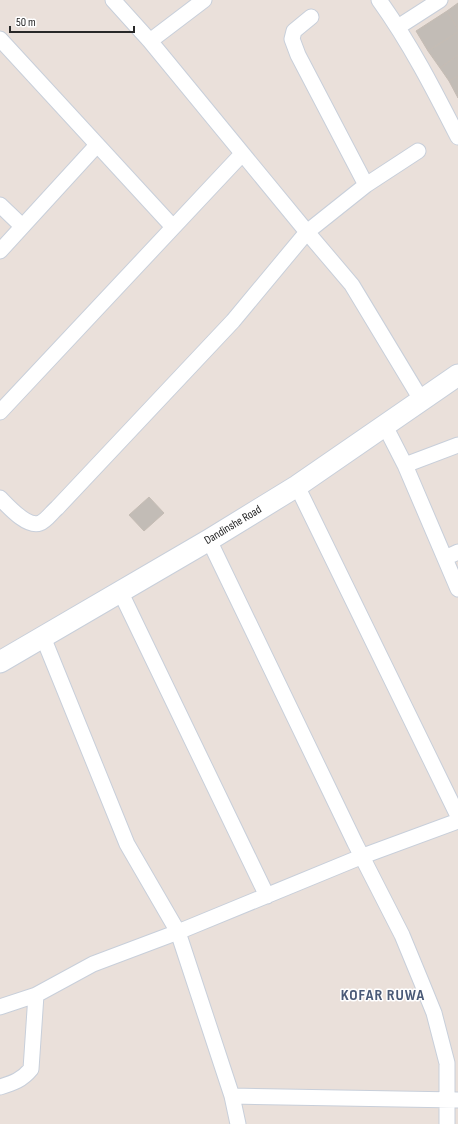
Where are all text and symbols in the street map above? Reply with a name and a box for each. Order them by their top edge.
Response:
scale bar [10,8,134,34]
text: 50 m [16,15,36,30]
street label: Dandinshe Road [202,502,264,548]
district label: KOFAR RUWA [341,986,425,1005]

